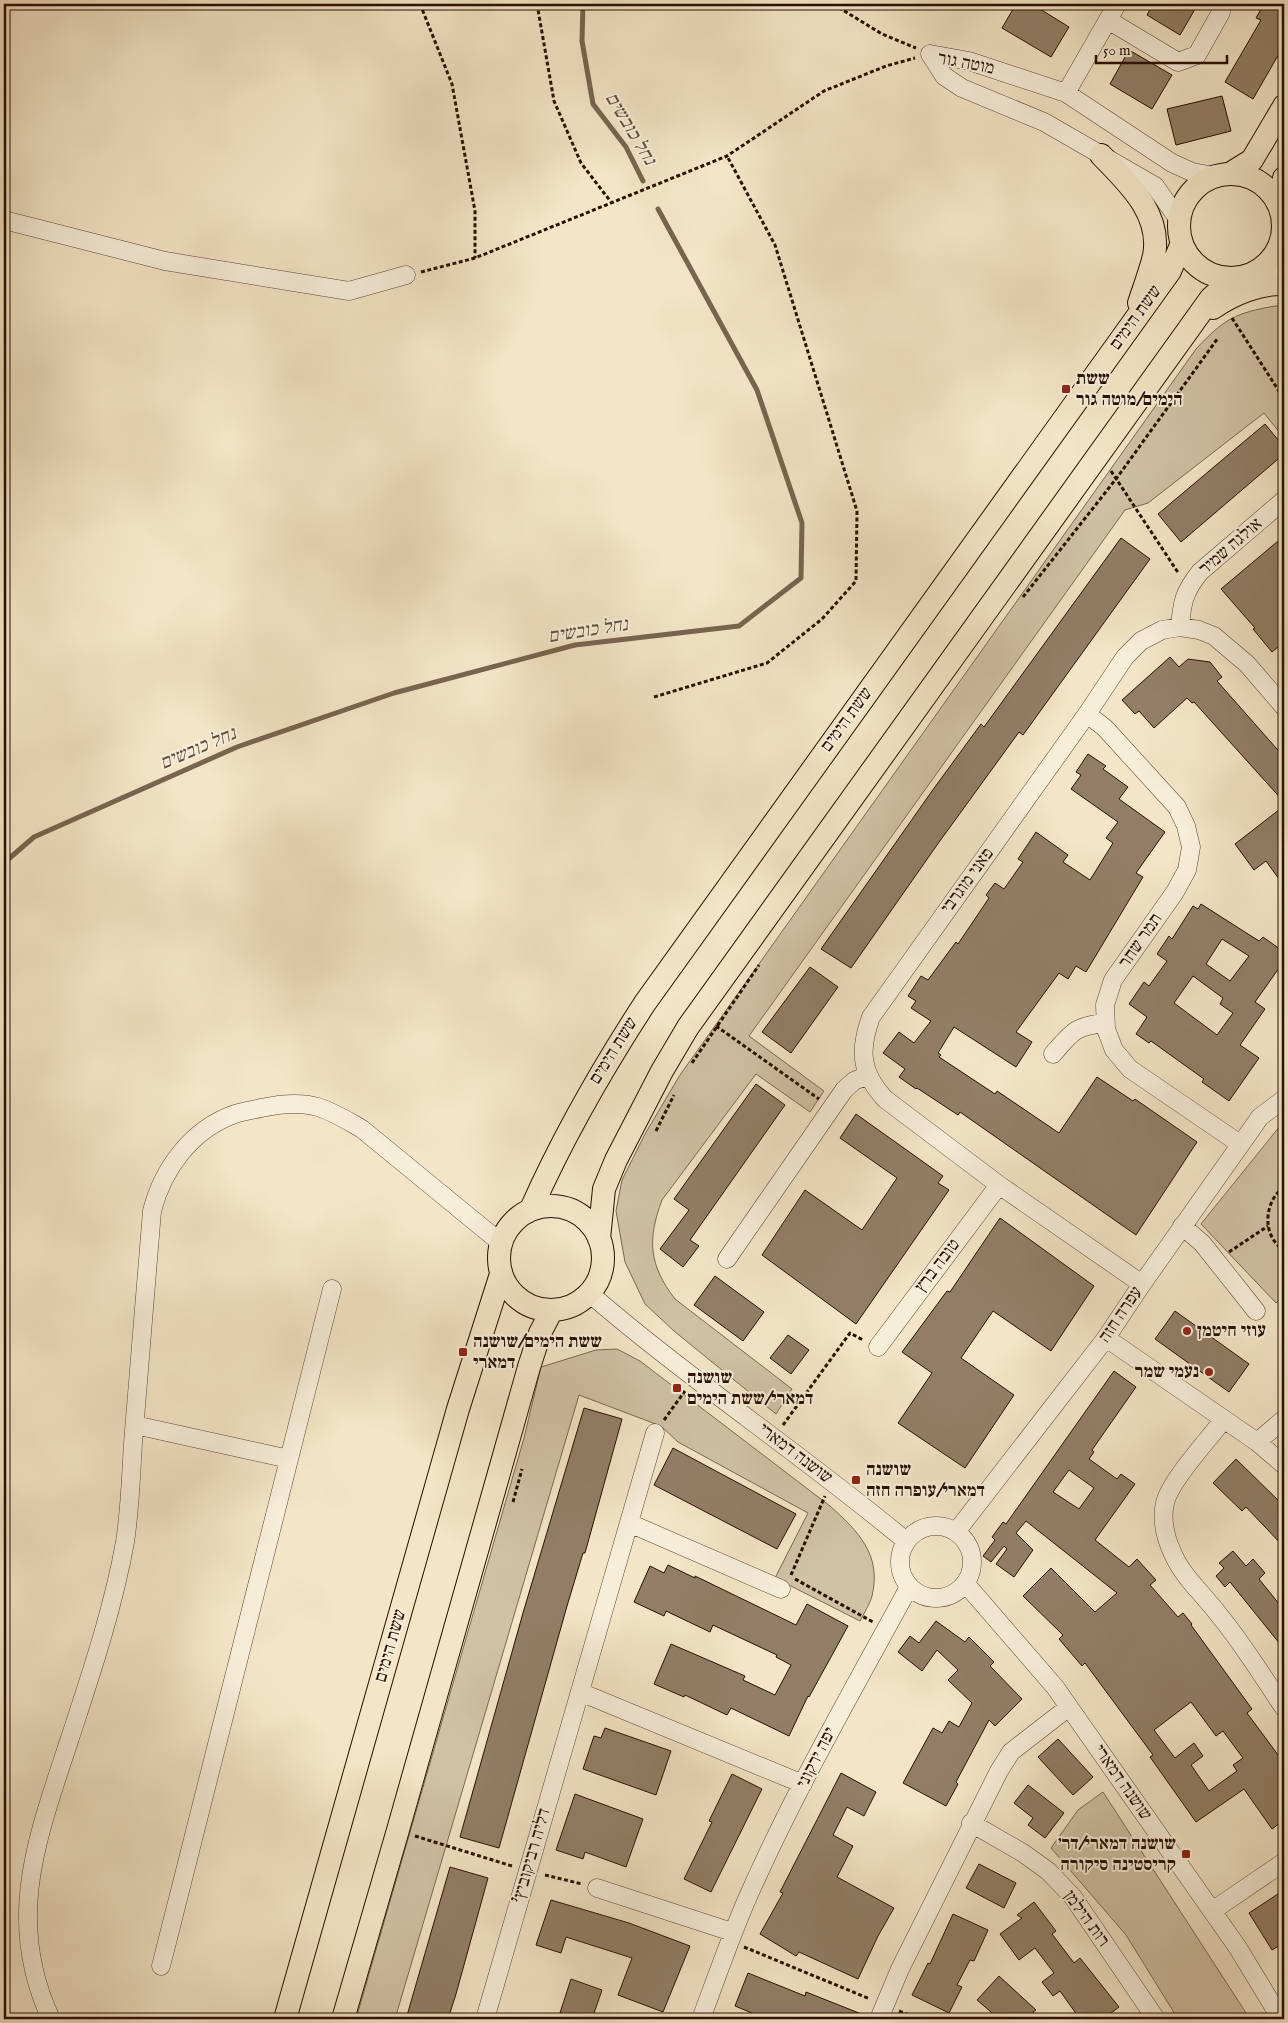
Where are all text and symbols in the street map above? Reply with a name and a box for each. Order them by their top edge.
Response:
scale bar [1096,32,1227,64]
text: 50 m [1103,41,1131,60]
street label: מוטה גור [936,47,996,81]
water label: נחל כובשים [599,88,662,171]
street label: ששת הימים [1105,281,1167,355]
place label: ששת הימים/מוטה גור [1076,368,1183,412]
marker: ששת הימים/מוטה גור [1060,383,1072,395]
street label: אולגה שמיר [1195,513,1267,581]
water label: נחל כובשים [546,613,631,649]
street label: ששת הימים [816,683,878,757]
water label: נחל כובשים [156,722,241,776]
street label: פאני מוגרבי [936,843,1000,919]
street label: תמר שחר [1114,909,1168,973]
street label: ששת הימים [584,1013,644,1089]
street label: טובה ברץ [910,1234,966,1298]
street label: עפרה חזה [1094,1282,1148,1348]
place label: עוזי חיטמן [1197,1320,1266,1343]
marker: עוזי חיטמן [1181,1325,1193,1337]
place label: ששת הימים/שושנה דמארי [473,1331,602,1375]
marker: ששת הימים/שושנה דמארי [457,1346,469,1358]
place label: נעמי שמר [1135,1361,1199,1384]
marker: נעמי שמר [1203,1366,1215,1378]
place label: שושנה דמארי/ששת הימים [687,1367,813,1411]
marker: שושנה דמארי/ששת הימים [671,1382,683,1394]
street label: שושנה דמארי [753,1419,837,1489]
place label: שושנה דמארי/עופרה חזה [866,1459,985,1503]
marker: שושנה דמארי/עופרה חזה [850,1474,862,1486]
street label: ששת הימים [370,1607,412,1685]
street label: יפה ירקוני [792,1724,842,1792]
street label: שושנה דמארי [1088,1741,1156,1825]
street label: 'דליה רביקוביץ [507,1806,557,1906]
place label: שושנה דמארי/דר׳ קריסטינה סיקורה [1058,1833,1176,1877]
marker: שושנה דמארי/דר׳ קריסטינה סיקורה [1180,1848,1192,1860]
street label: רות הילמן [1058,1886,1114,1952]

